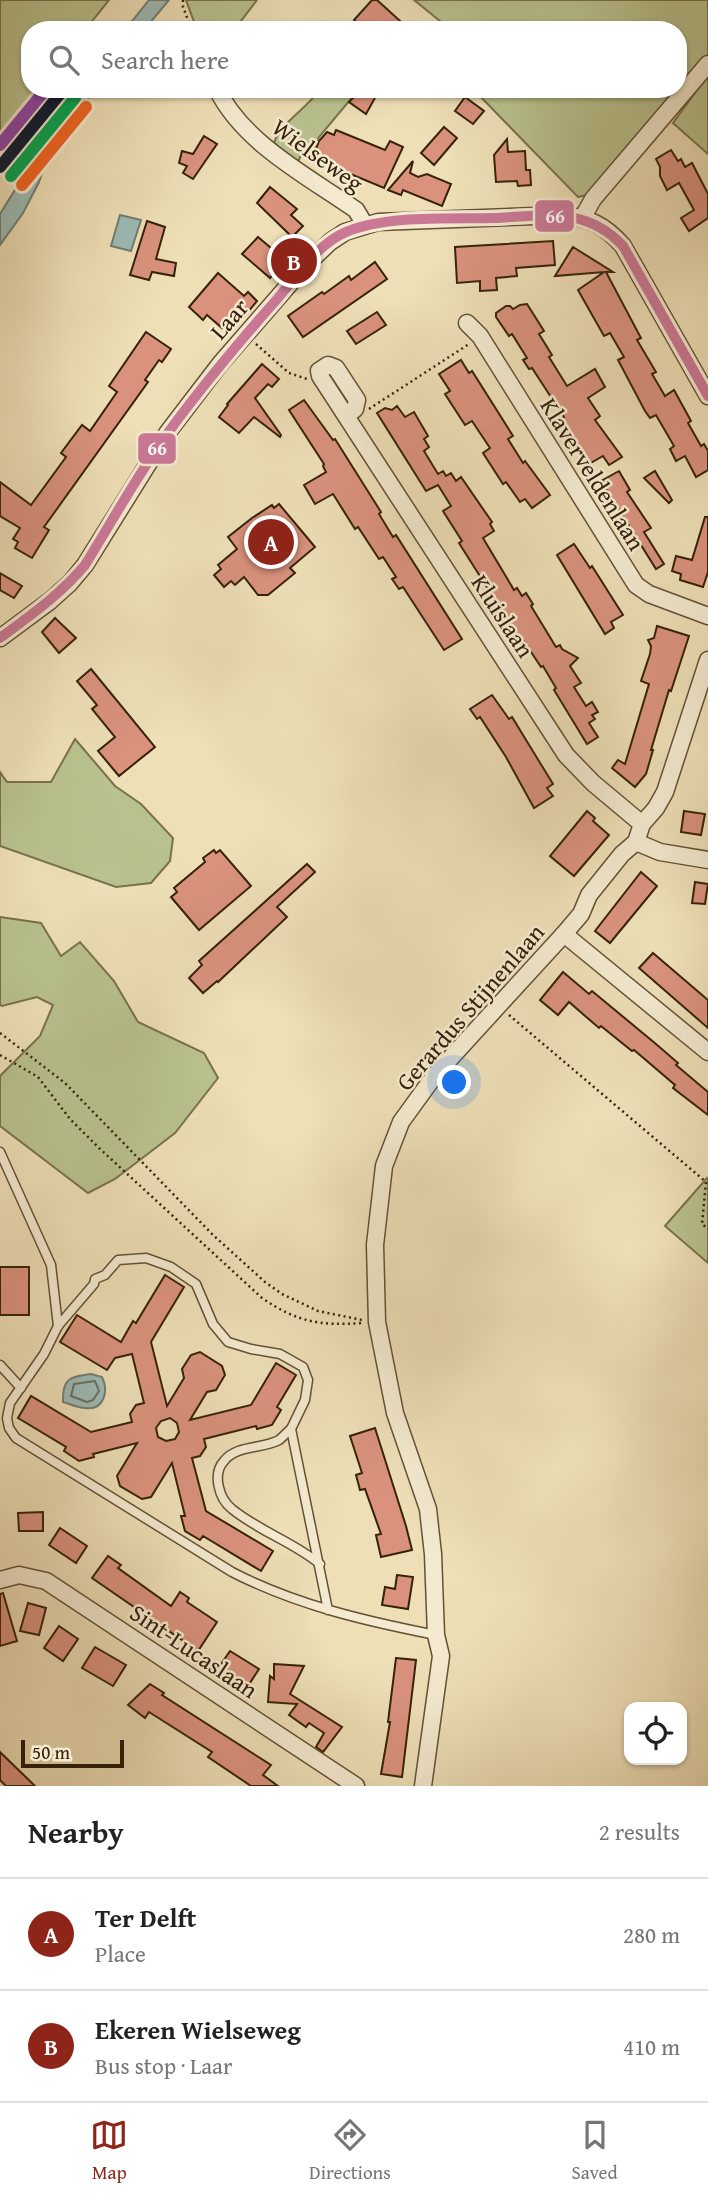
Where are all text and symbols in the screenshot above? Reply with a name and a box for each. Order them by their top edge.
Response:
search box [21,21,687,98]
text: Search here [101,40,229,79]
icon: search [45,41,83,79]
street label: Wielseweg [265,110,371,200]
line badge: 66 [534,199,575,233]
text: 66 [545,202,565,230]
pin: B [271,235,317,287]
street label: Laar [201,291,257,347]
street label: Klaverveldenlaan [532,391,654,558]
line badge: 66 [137,432,177,465]
text: 66 [147,434,167,462]
pin: A [248,516,294,568]
street label: Kluislaan [463,567,543,665]
street label: Gerardus Stijnenlaan [388,915,553,1098]
your location [437,1065,471,1099]
street label: Sint-Lucaslaan [123,1595,265,1707]
map controls [624,1702,687,1765]
button: locate [624,1702,687,1765]
scale bar [21,1737,124,1769]
text: 50 m [32,1738,70,1766]
text: Nearby [28,1810,124,1854]
text: 2 results [599,1815,680,1848]
text: Ter Delft [95,1898,196,1937]
text: A [44,1918,58,1951]
text: 280 m [623,1918,680,1951]
text: Place [95,1937,146,1970]
text: Ekeren Wielseweg [95,2010,301,2049]
text: B [44,2030,58,2063]
text: 410 m [623,2030,680,2063]
text: Bus stop · Laar [95,2049,232,2082]
tab: Map [90,2116,128,2186]
tab: Directions [309,2116,391,2186]
tab: Saved [572,2116,618,2186]

